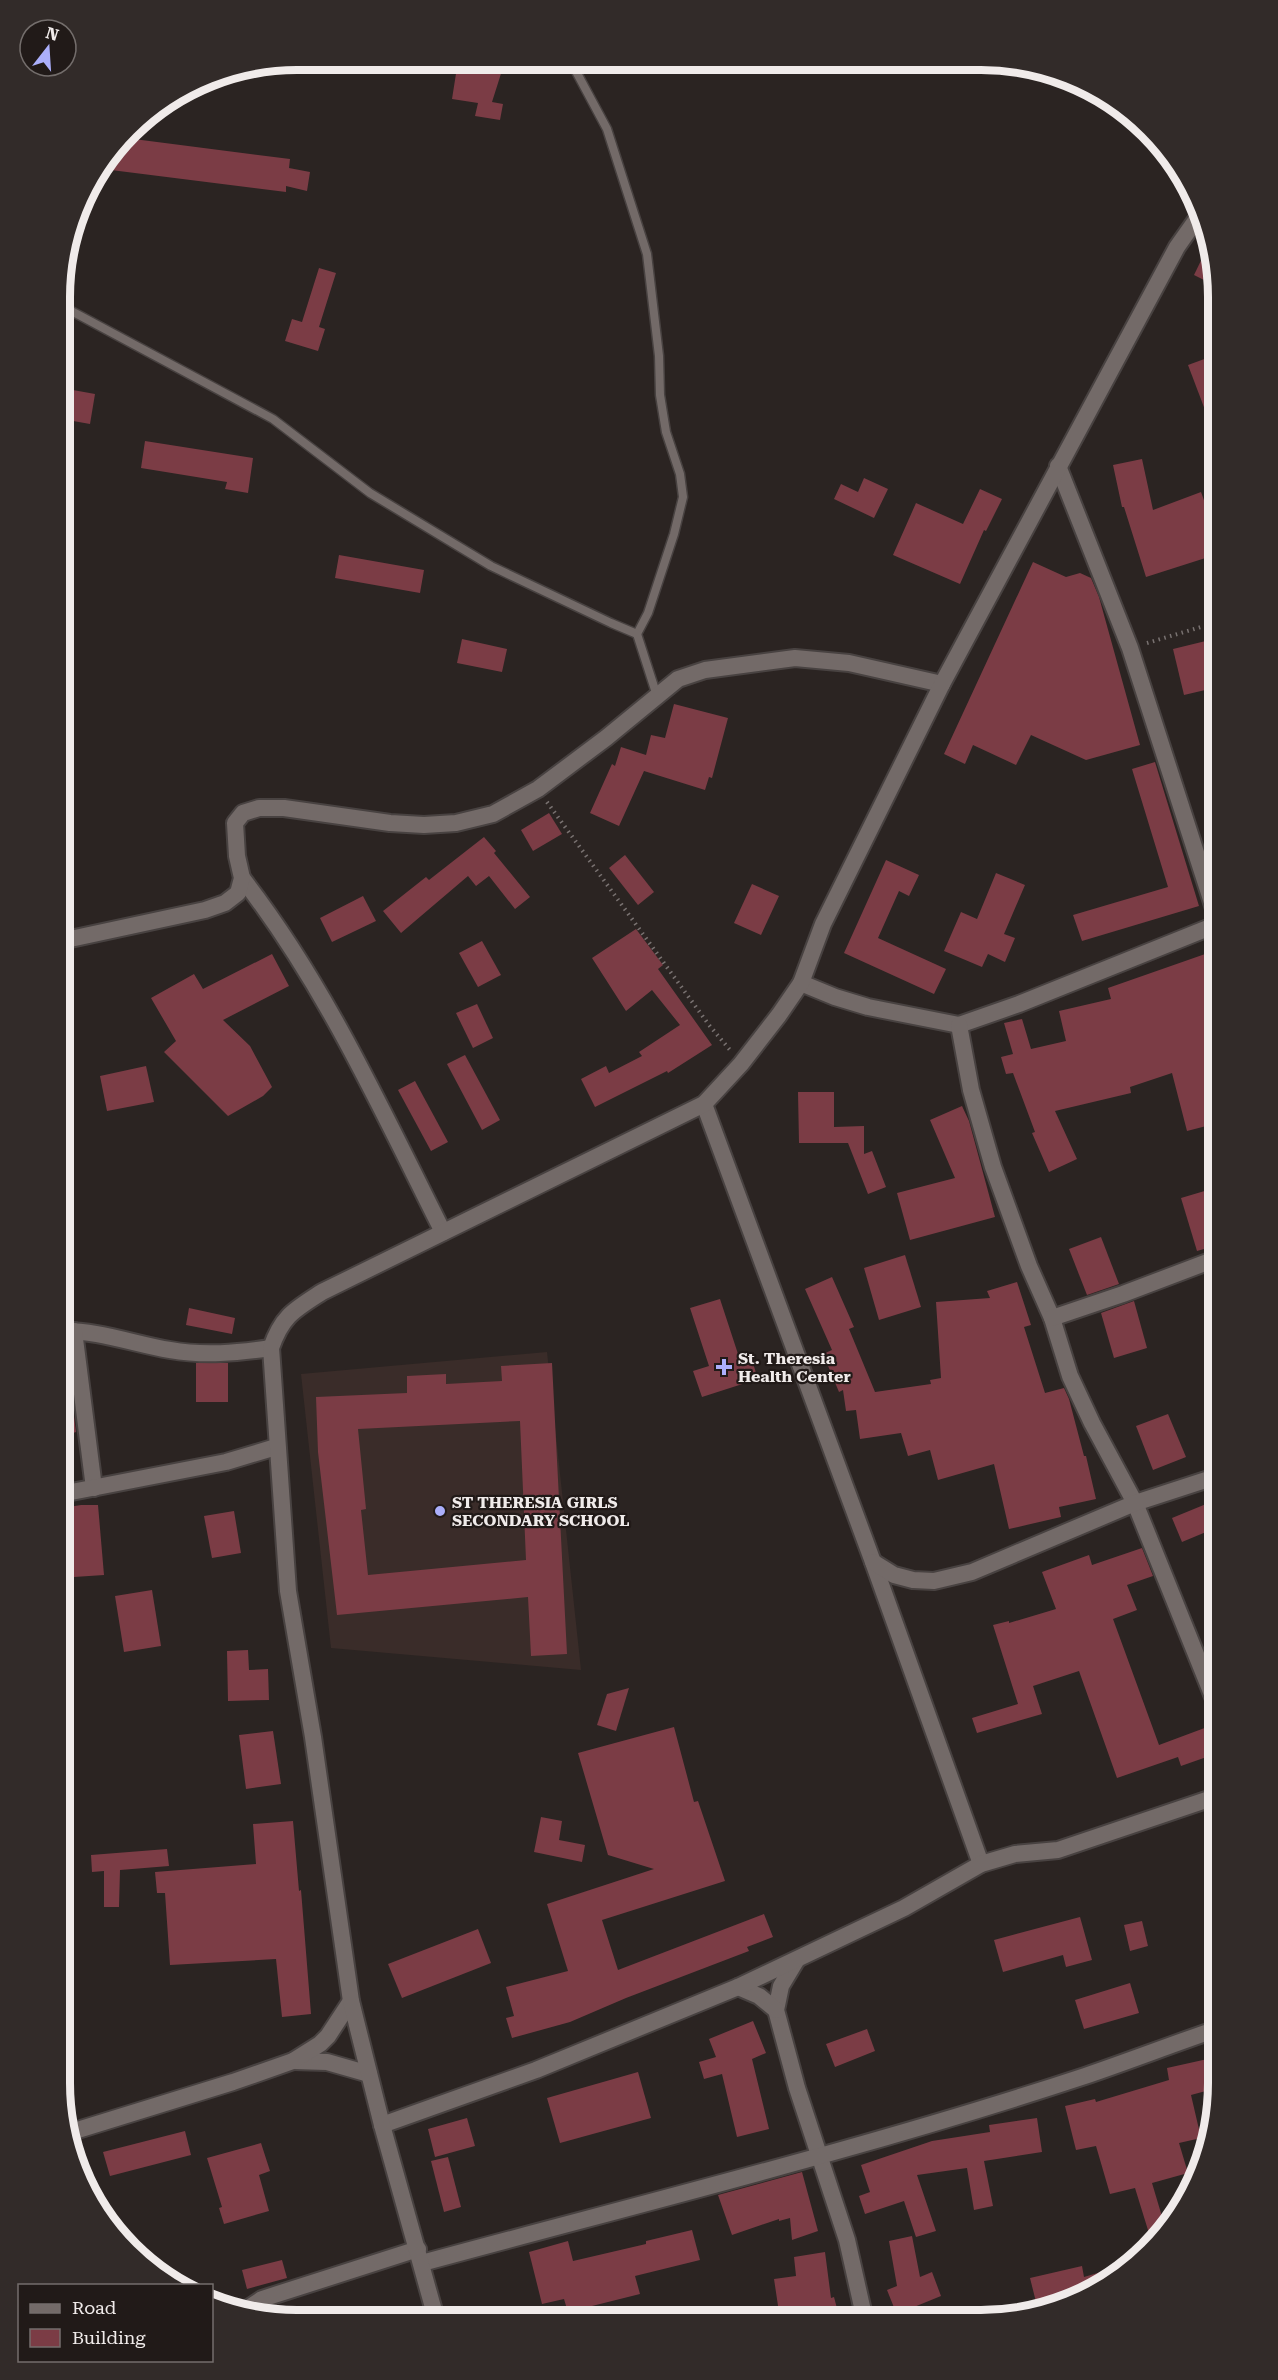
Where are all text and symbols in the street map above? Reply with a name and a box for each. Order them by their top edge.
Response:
north arrow [18,18,78,78]
text: N [44,23,61,45]
place label: St. Theresia Health Center [738,1349,851,1386]
marker: St. Theresia Health Center [715,1358,733,1376]
place label: ST THERESIA GIRLS SECONDARY SCHOOL [452,1493,630,1530]
marker: ST THERESIA GIRLS SECONDARY SCHOOL [433,1504,447,1518]
legend [18,2284,213,2362]
text: Road [72,2297,117,2318]
text: Building [72,2327,146,2348]

